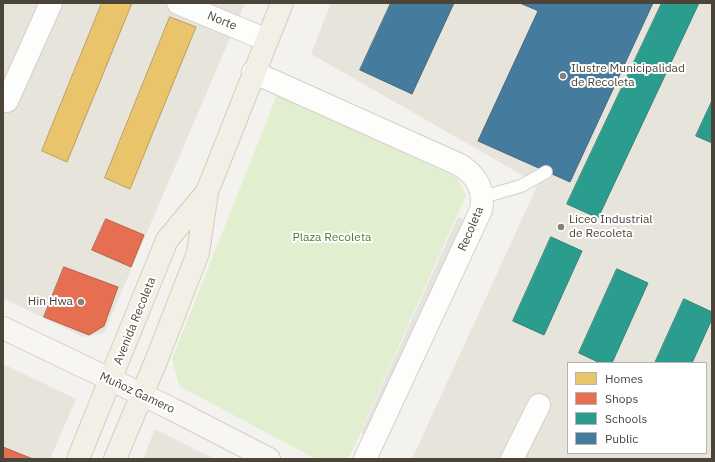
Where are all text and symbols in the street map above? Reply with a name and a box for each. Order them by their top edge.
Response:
street label: Norte [205,9,239,33]
place label: Ilustre Municipalidad de Recoleta [571,62,685,90]
marker: Ilustre Municipalidad de Recoleta [558,71,568,81]
street label: Recoleta [455,204,487,254]
place label: Liceo Industrial de Recoleta [569,213,653,241]
marker: Liceo Industrial de Recoleta [556,222,566,232]
park label: Plaza Recoleta [293,231,371,245]
street label: Avenida Recoleta [111,275,159,367]
place label: Hin Hwa [28,295,73,309]
marker: Hin Hwa [76,297,86,307]
legend [567,362,707,454]
street label: Muñoz Gamero [97,369,177,417]
text: Homes [605,371,643,386]
text: Shops [605,391,638,406]
text: Schools [605,411,647,426]
text: Public [605,431,638,446]

